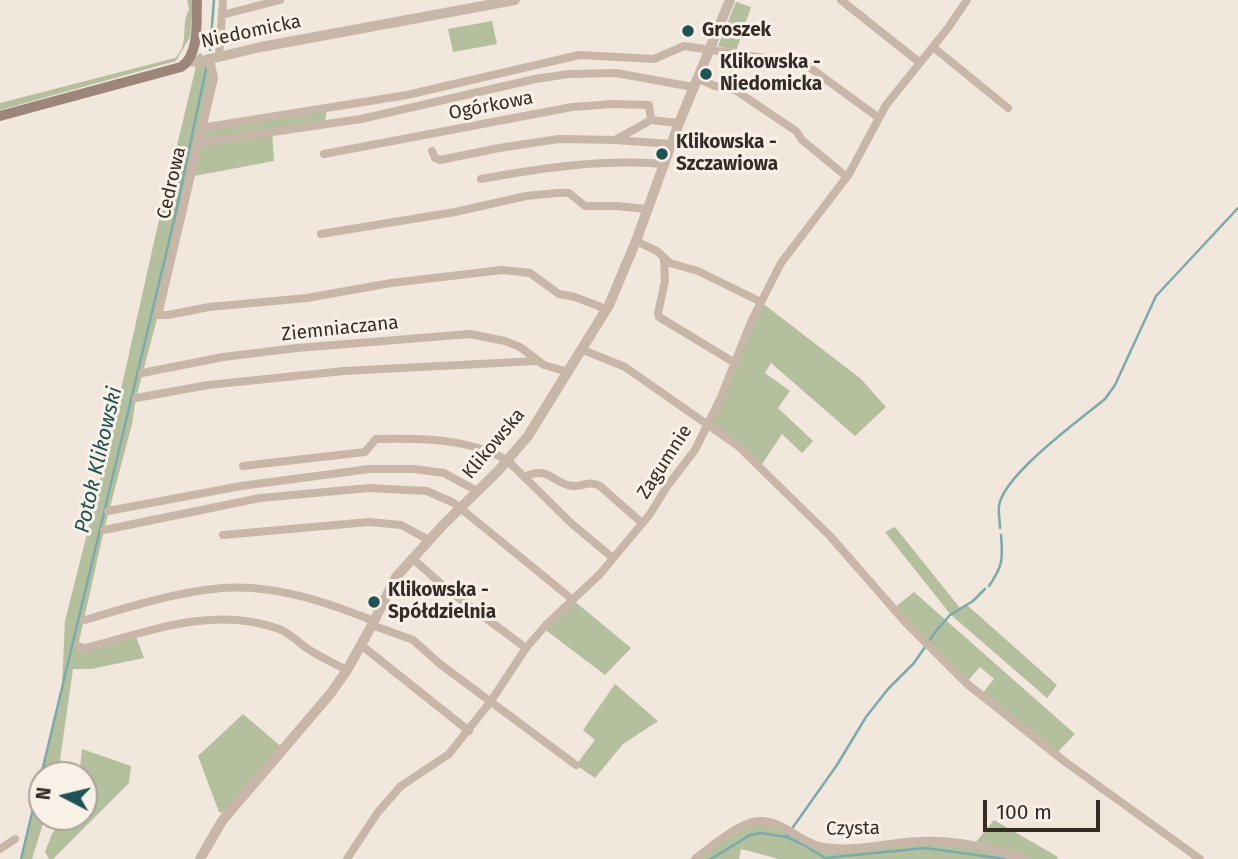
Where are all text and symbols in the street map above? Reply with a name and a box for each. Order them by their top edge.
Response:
street label: Niedomicka [199,10,303,54]
place label: Groszek [702,20,771,42]
marker: Groszek [680,23,696,39]
place label: Klikowska - Niedomicka [720,52,822,96]
marker: Klikowska - Niedomicka [698,66,714,82]
street label: Ogórkowa [447,87,535,125]
place label: Klikowska - Szczawiowa [676,132,778,176]
street label: Cedrowa [153,145,191,221]
marker: Klikowska - Szczawiowa [654,146,670,162]
street label: Ziemniaczana [280,312,400,346]
water label: Potok Klikowski [70,384,128,536]
street label: Klikowska [458,404,530,484]
street label: Zagumnie [633,421,697,503]
place label: Klikowska - Spółdzielnia [388,580,496,624]
marker: Klikowska - Spółdzielnia [366,594,382,610]
north arrow [28,761,98,831]
text: N [31,786,56,801]
scale bar [986,786,1103,830]
text: 100 m [996,799,1052,825]
street label: Czysta [826,817,880,841]

